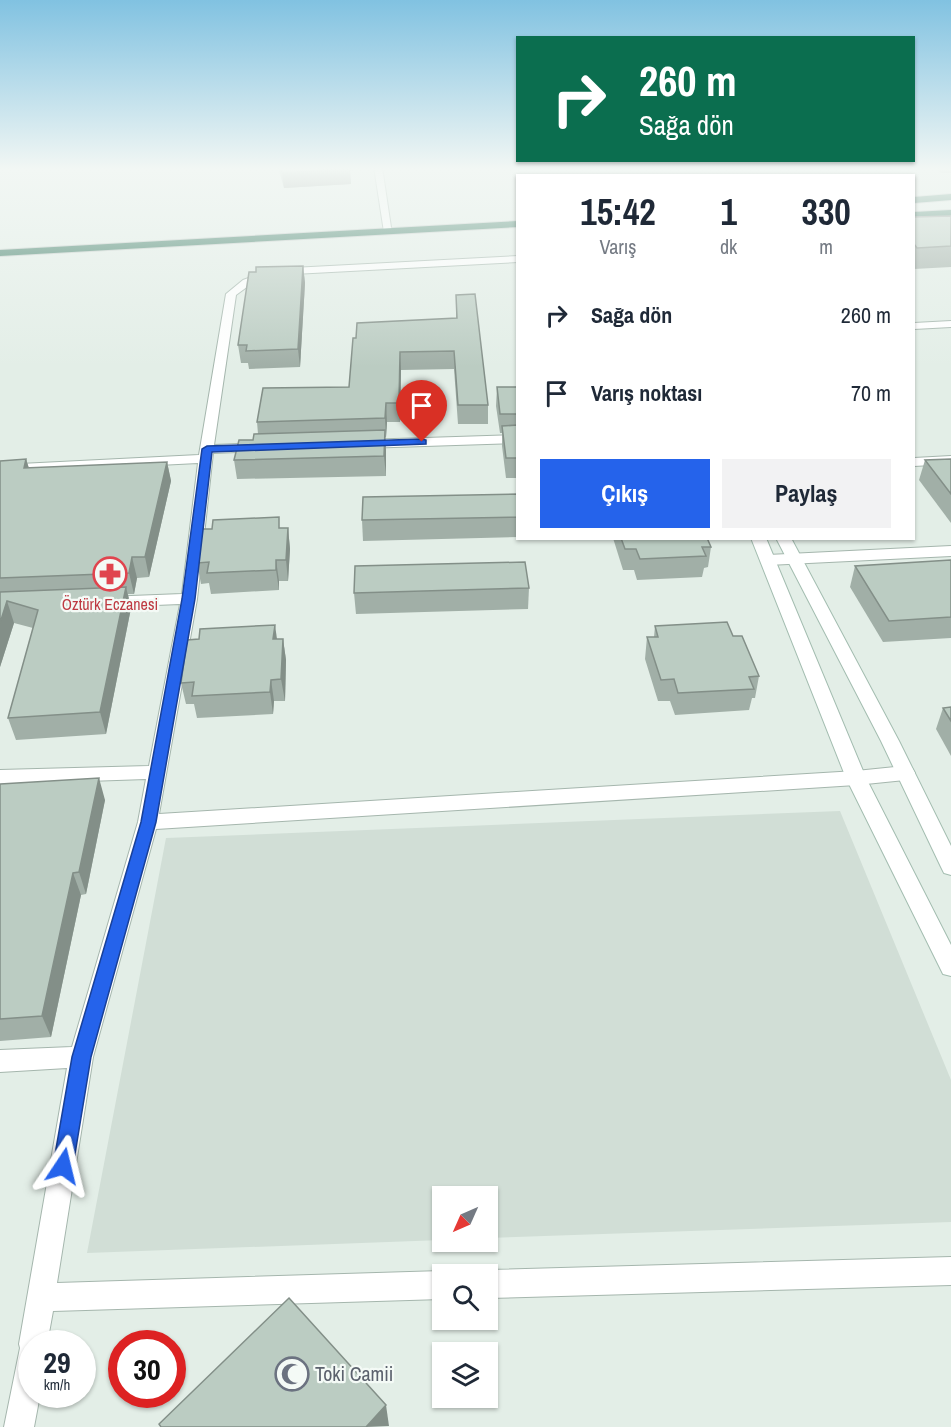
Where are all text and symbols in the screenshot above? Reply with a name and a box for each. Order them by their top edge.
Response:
text: 260 m [639,53,737,109]
icon: right [540,60,618,138]
text: Sağa dön [639,107,734,143]
text: 15:42 [580,188,656,236]
text: 1 [720,188,737,236]
text: 330 [801,188,851,236]
text: Varış [599,233,637,260]
text: dk [720,233,737,260]
text: m [819,233,833,260]
icon: right [540,299,573,332]
text: Sağa dön [591,300,672,330]
text: 260 m [841,300,891,330]
icon: arrive [540,377,573,410]
text: Varış noktası [591,378,702,408]
text: 70 m [851,378,891,408]
pin [396,380,447,442]
icon: arrive [405,389,438,422]
button: Çıkış [540,459,710,528]
button: Paylaş [722,459,891,528]
pharmacy icon: Öztürk Eczanesi [92,556,128,592]
place label: Öztürk Eczanesi [62,593,158,615]
position arrow [31,1134,95,1198]
north arrow [432,1186,498,1252]
map controls [432,1186,498,1408]
button: search [432,1264,498,1330]
speed limit sign: 30 [108,1330,186,1408]
text: 29 [43,1342,71,1382]
button: layers [432,1342,498,1408]
mosque icon: Toki Camii [274,1356,310,1392]
place label: Toki Camii [315,1360,393,1387]
text: km/h [44,1374,70,1395]

